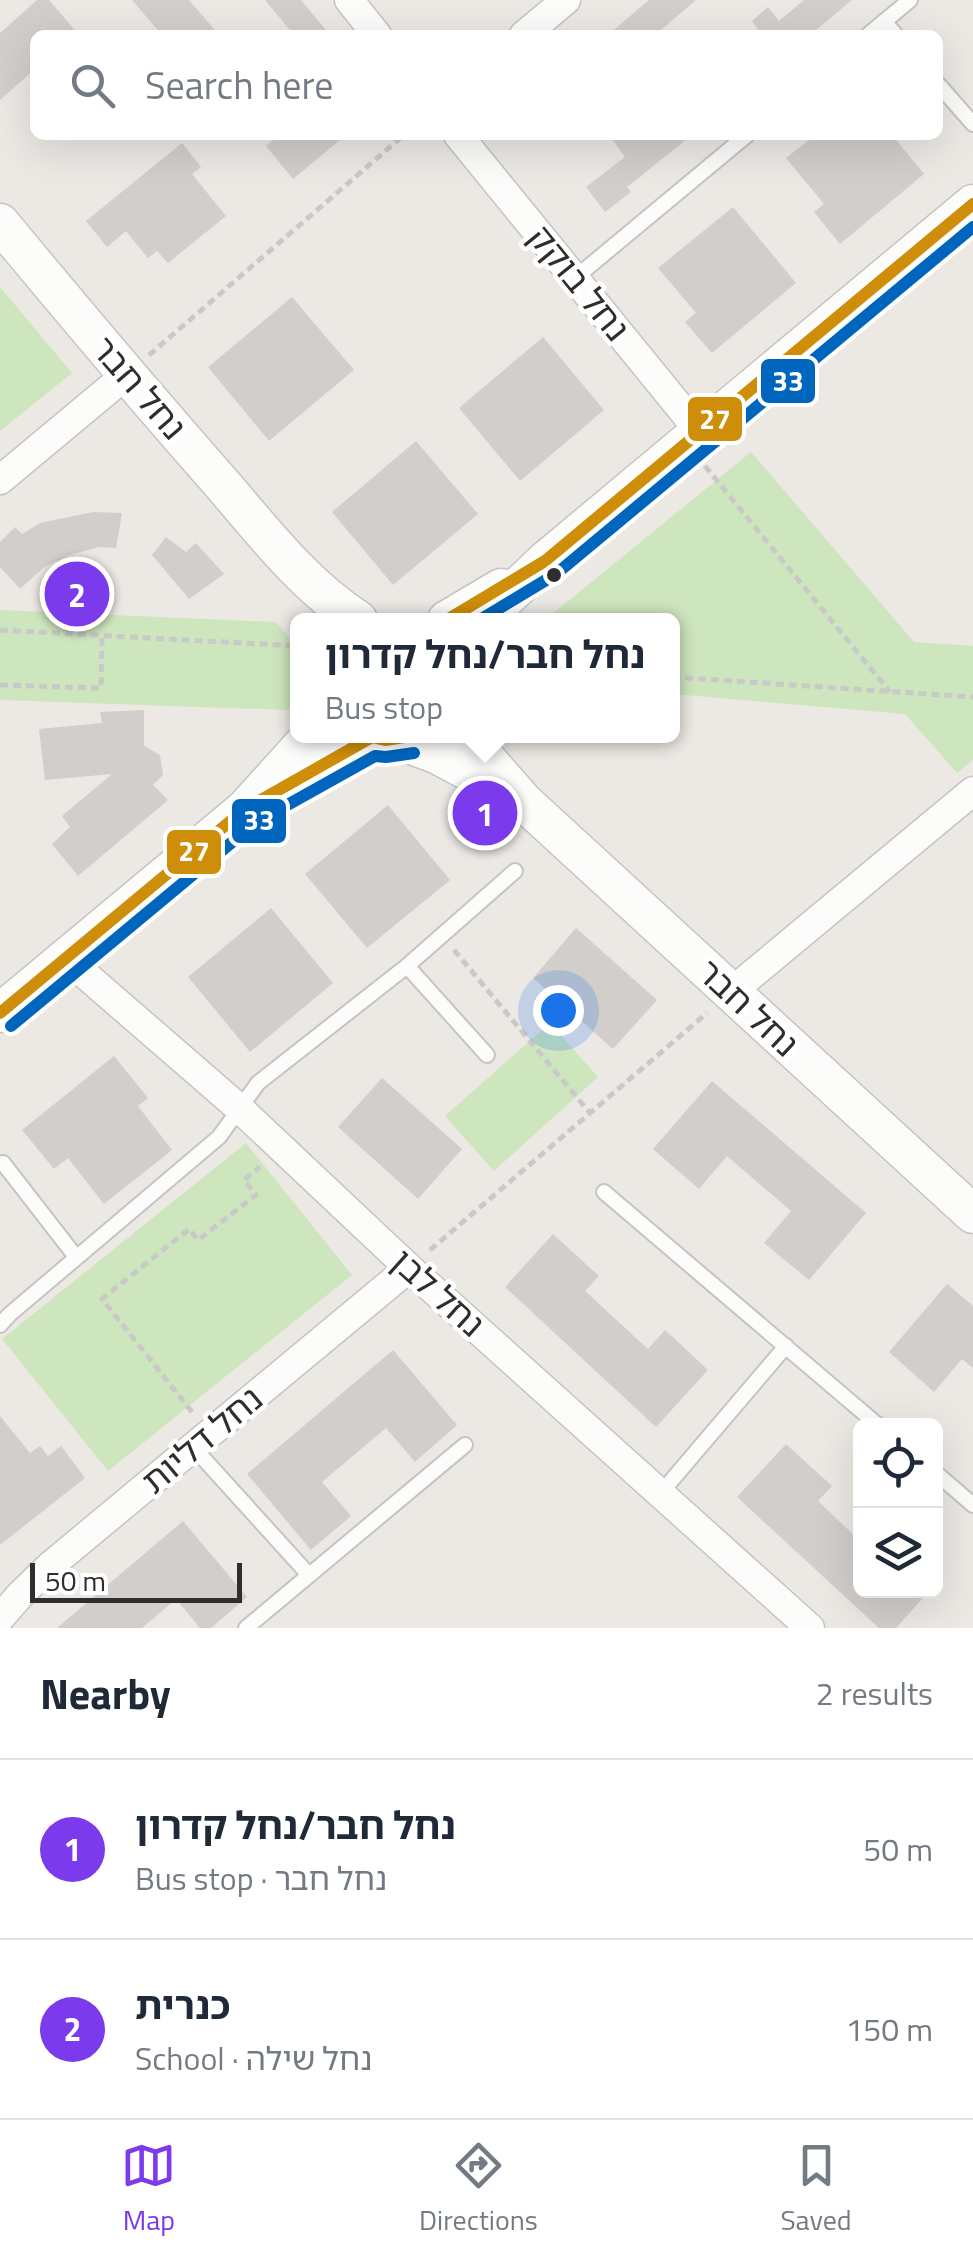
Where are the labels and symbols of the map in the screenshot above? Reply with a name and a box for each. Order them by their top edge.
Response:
street label: נחל בוקק [516,212,644,353]
street label: נחל חבר [79,323,200,451]
line badge: 33 [759,357,817,405]
text: 33 [772,359,804,402]
line badge: 27 [686,395,744,443]
text: 27 [699,397,731,440]
pin: 2 [44,556,110,632]
unlabelled marker [544,565,564,585]
pin: 1 [452,776,518,850]
line badge: 33 [230,797,288,845]
text: 33 [243,798,275,841]
line badge: 27 [165,828,223,876]
text: 27 [178,829,210,872]
street label: נחל חבר [685,946,812,1069]
your location [533,985,584,1036]
street label: נחל לבן [379,1235,498,1349]
street label: נחל דליות [129,1372,274,1506]
scale bar [30,1558,242,1602]

